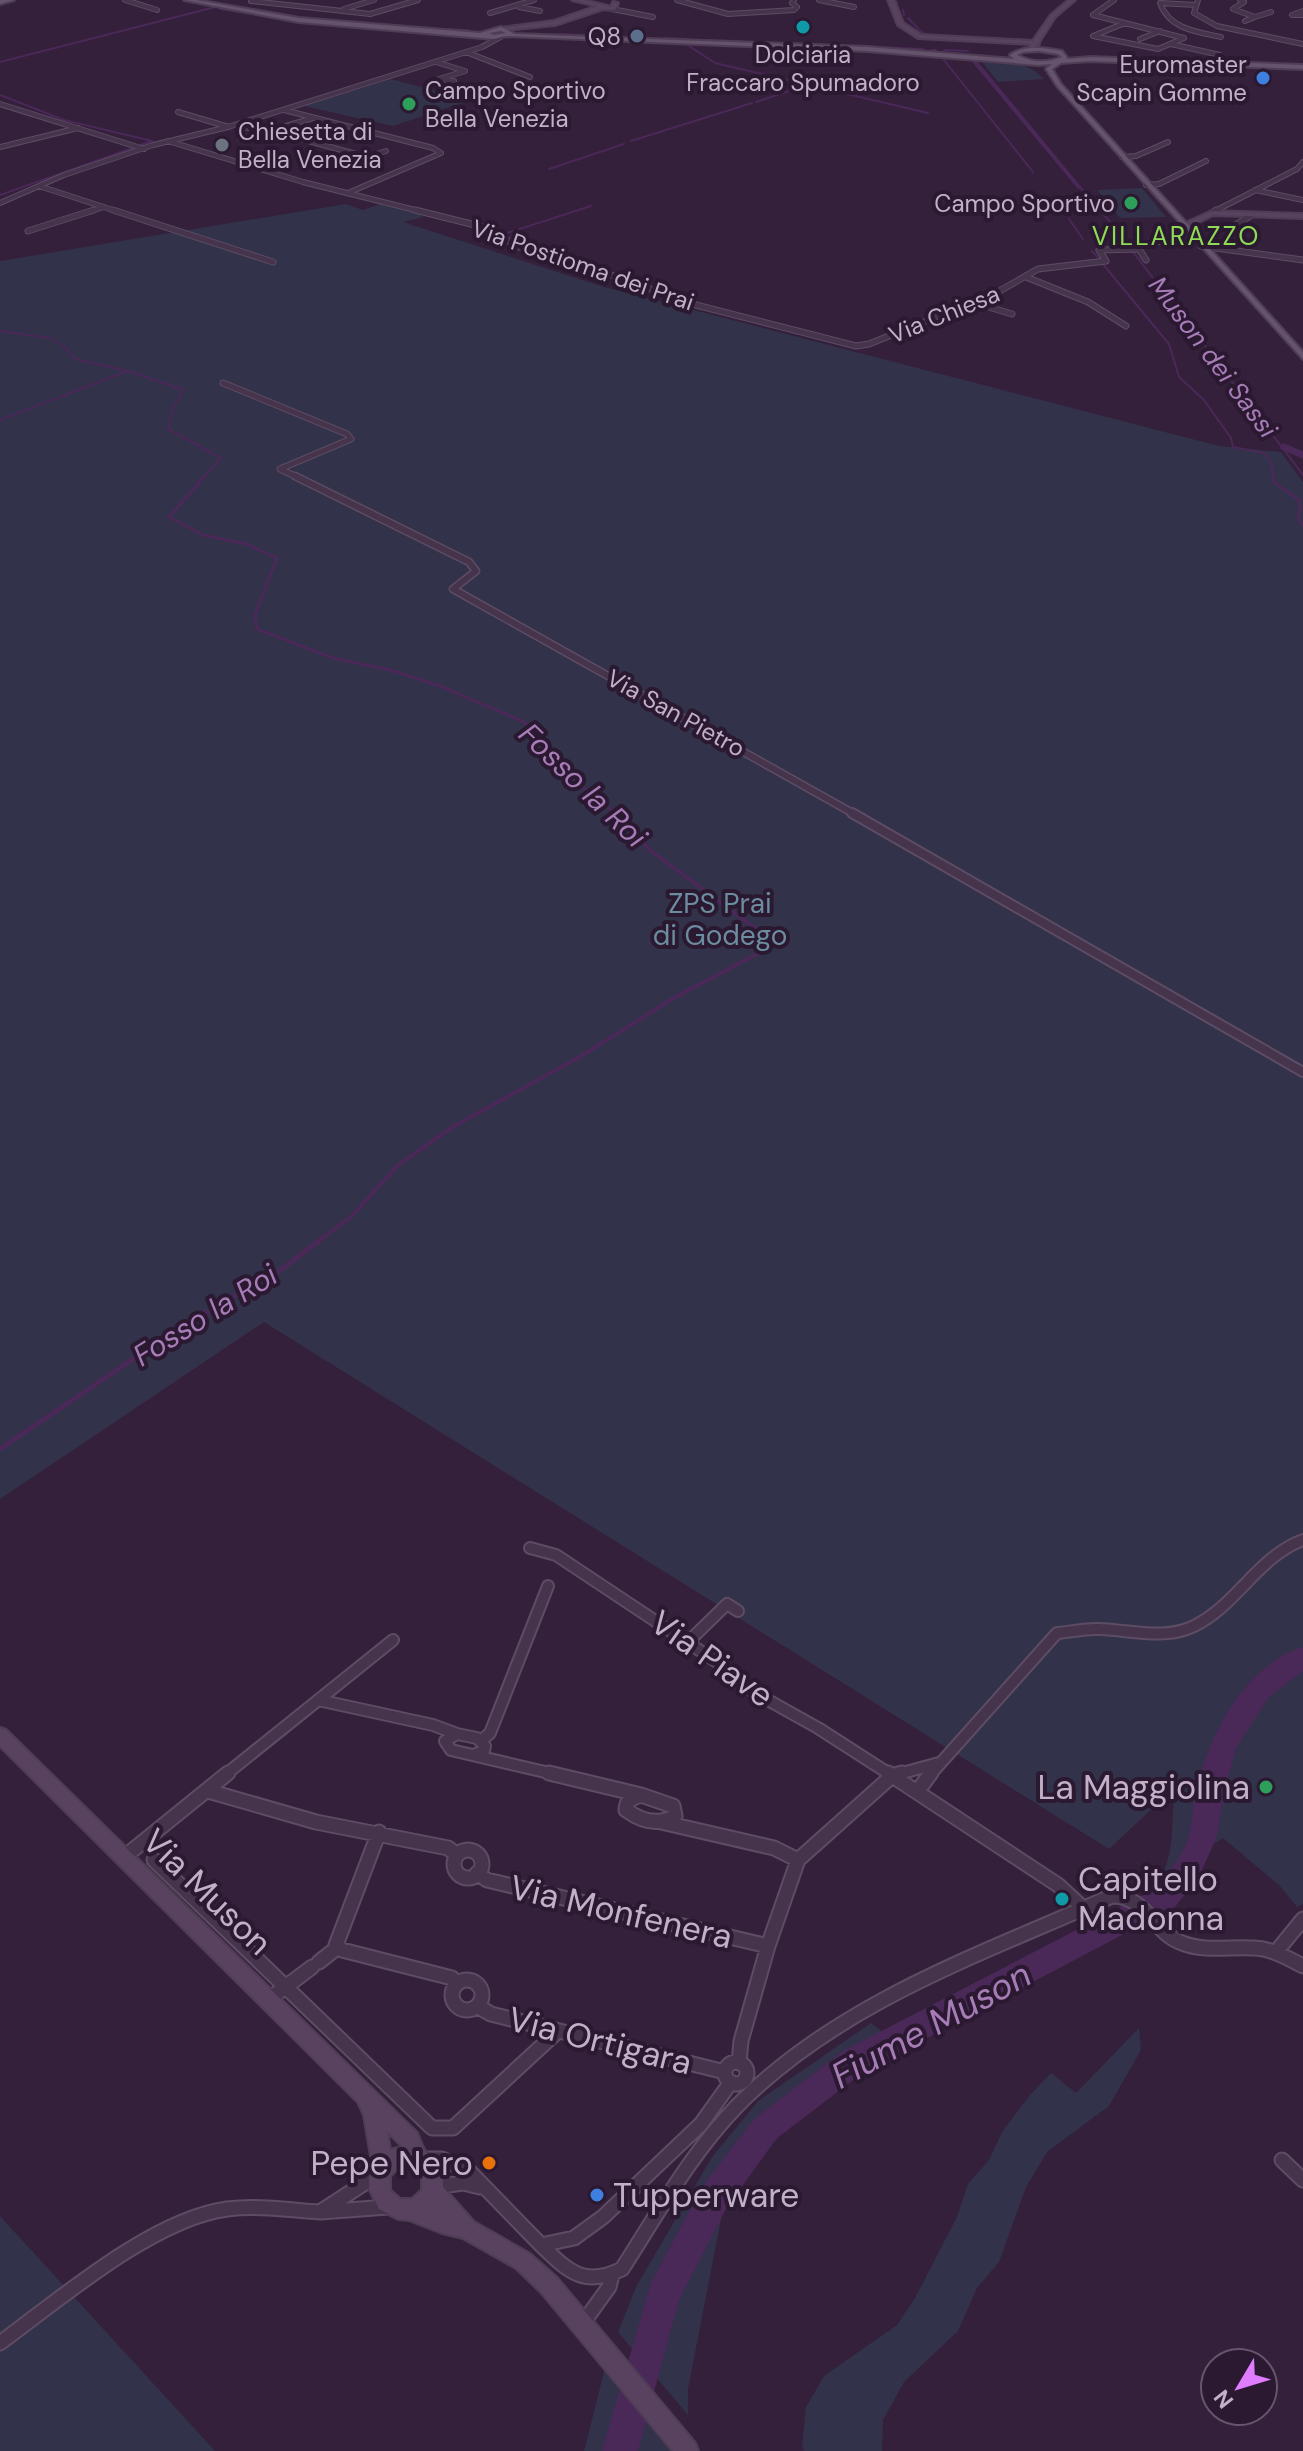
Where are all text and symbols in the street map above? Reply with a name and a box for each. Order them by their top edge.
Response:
marker: Dolciaria Fraccaro Spumadoro [794,18,812,36]
place label: Q8 [588,21,621,52]
marker: Q8 [628,27,646,45]
place label: Dolciaria Fraccaro Spumadoro [686,39,920,98]
place label: Euromaster Scapin Gomme [1077,49,1247,108]
marker: Euromaster Scapin Gomme [1254,69,1272,87]
place label: Campo Sportivo Bella Venezia [425,75,606,134]
marker: Campo Sportivo Bella Venezia [400,95,418,113]
place label: Chiesetta di Bella Venezia [238,116,382,175]
marker: Chiesetta di Bella Venezia [213,136,231,154]
place label: Campo Sportivo [934,188,1115,219]
marker: Campo Sportivo [1122,194,1140,212]
street label: Via Postioma dei Prai [468,212,698,318]
district label: VILLARAZZO [1092,219,1260,253]
water label: Muson dei Sassi [1141,269,1285,445]
street label: Via Chiesa [884,278,1004,350]
street label: Via San Pietro [601,662,751,764]
water label: Fosso la Roi [511,714,656,856]
park label: ZPS Prai di Godego [653,885,787,954]
water label: Fosso la Roi [125,1255,285,1375]
street label: Via Piave [642,1600,782,1718]
place label: La Maggiolina [1037,1765,1250,1810]
marker: La Maggiolina [1257,1778,1275,1796]
street label: Via Muson [133,1819,281,1965]
place label: Capitello Madonna [1078,1857,1224,1941]
street label: Via Monfenera [505,1865,737,1959]
marker: Capitello Madonna [1053,1890,1071,1908]
water label: Fiume Muson [823,1951,1039,2099]
street label: Via Ortigara [504,1997,696,2085]
place label: Pepe Nero [310,2141,473,2186]
marker: Pepe Nero [480,2154,498,2172]
place label: Tupperware [613,2173,799,2218]
marker: Tupperware [588,2186,606,2204]
north arrow [1199,2347,1279,2427]
text: N [1207,2384,1240,2414]

